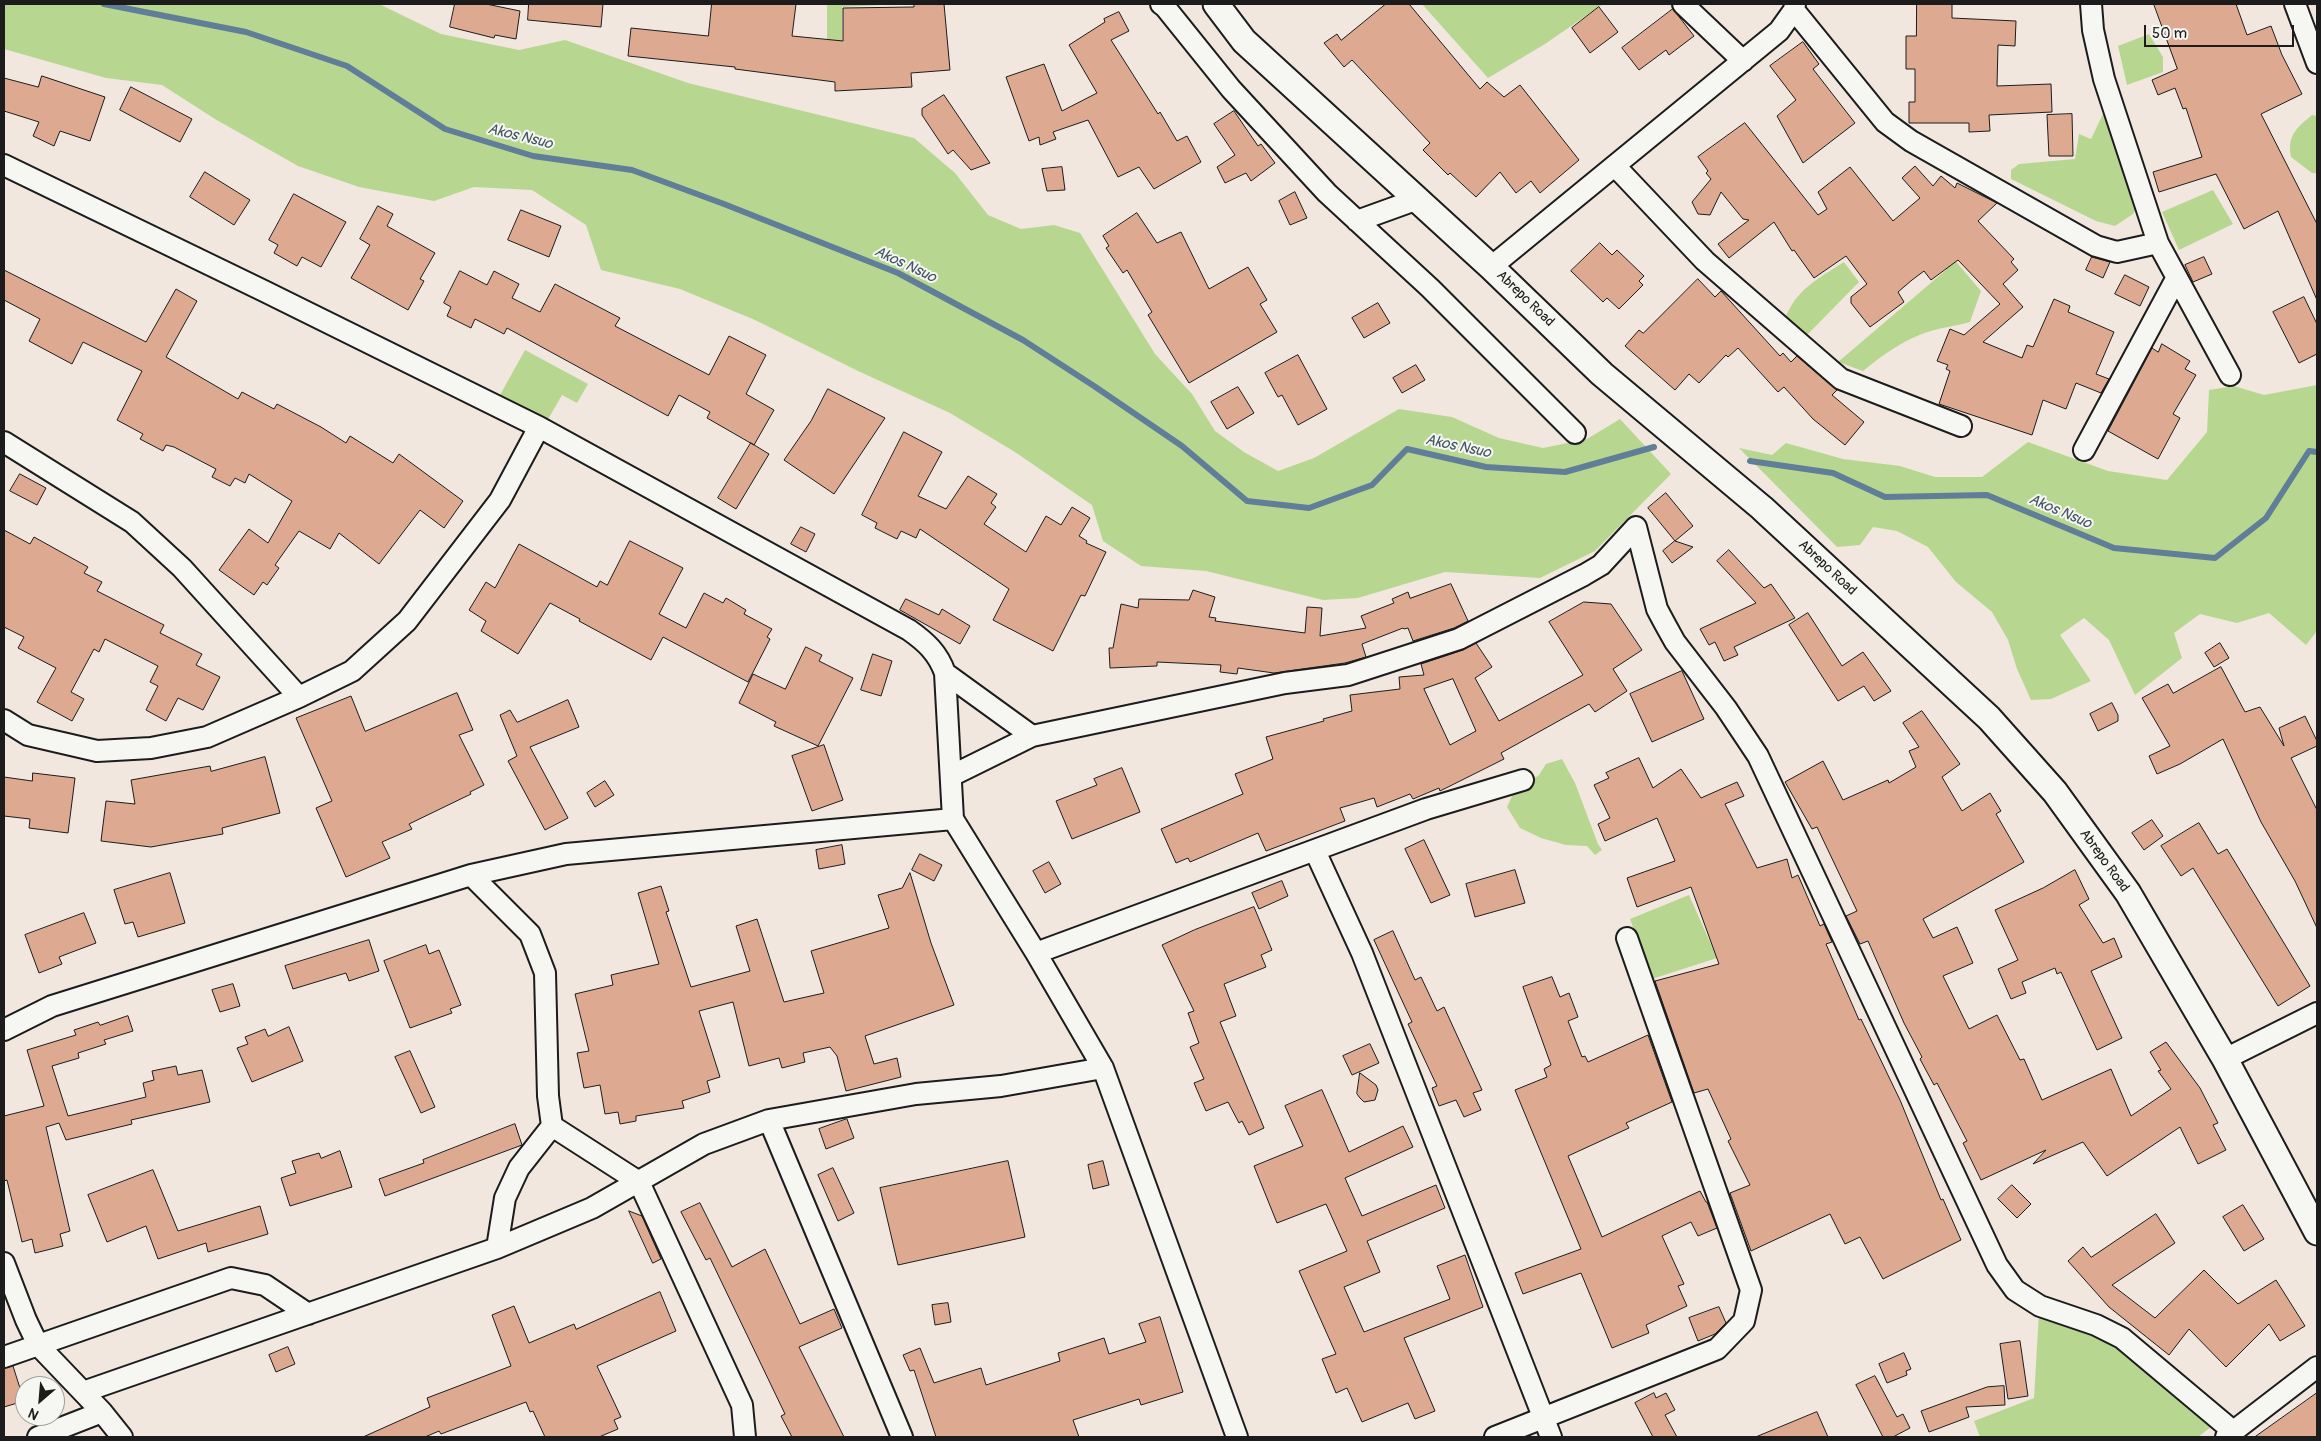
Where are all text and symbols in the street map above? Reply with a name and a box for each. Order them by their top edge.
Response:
scale bar [2146,15,2296,47]
text: 50 m [2152,24,2187,43]
water label: Akos Nsuo [486,120,554,154]
water label: Akos Nsuo [871,243,939,287]
street label: Abrepo Road [1493,267,1557,331]
water label: Akos Nsuo [1424,431,1492,463]
water label: Akos Nsuo [2026,491,2094,533]
street label: Abrepo Road [1794,537,1860,599]
street label: Abrepo Road [2076,826,2132,896]
north arrow [15,1376,65,1426]
text: N [25,1404,41,1424]

